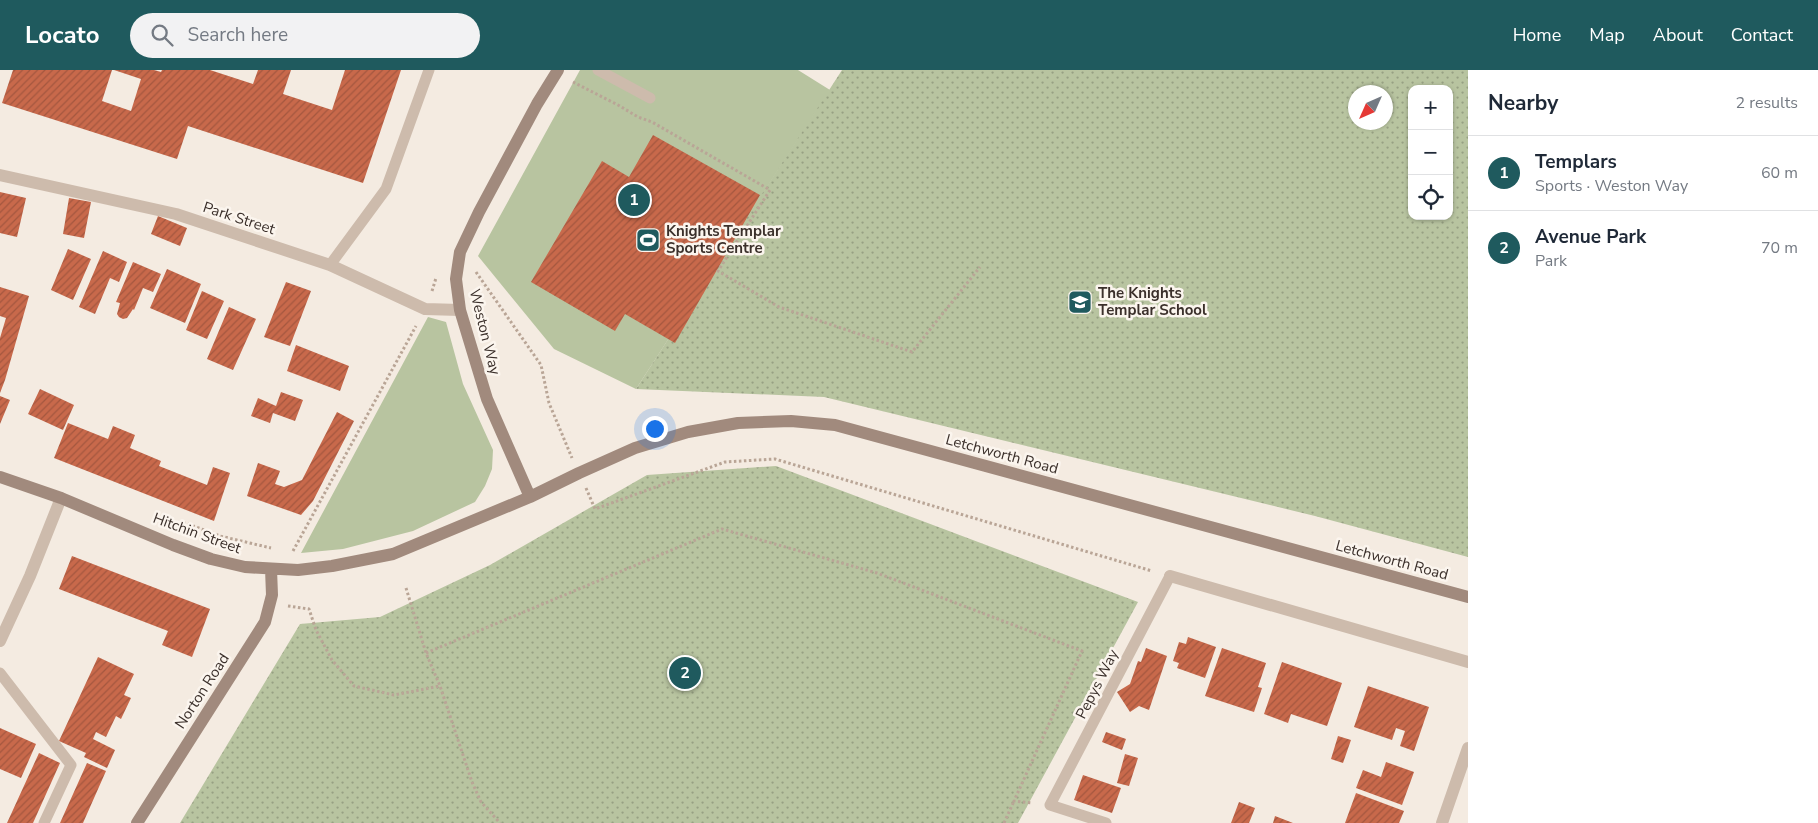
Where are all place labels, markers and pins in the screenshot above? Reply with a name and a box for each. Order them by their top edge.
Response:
pin: 1 [618,181,650,219]
place label: Knights Templar Sports Centre [666,221,781,258]
sports icon: Knights Templar Sports Centre [635,227,661,253]
place label: The Knights Templar School [1098,283,1207,320]
school or university icon: The Knights Templar School [1067,289,1093,315]
pin: 2 [669,654,701,692]

